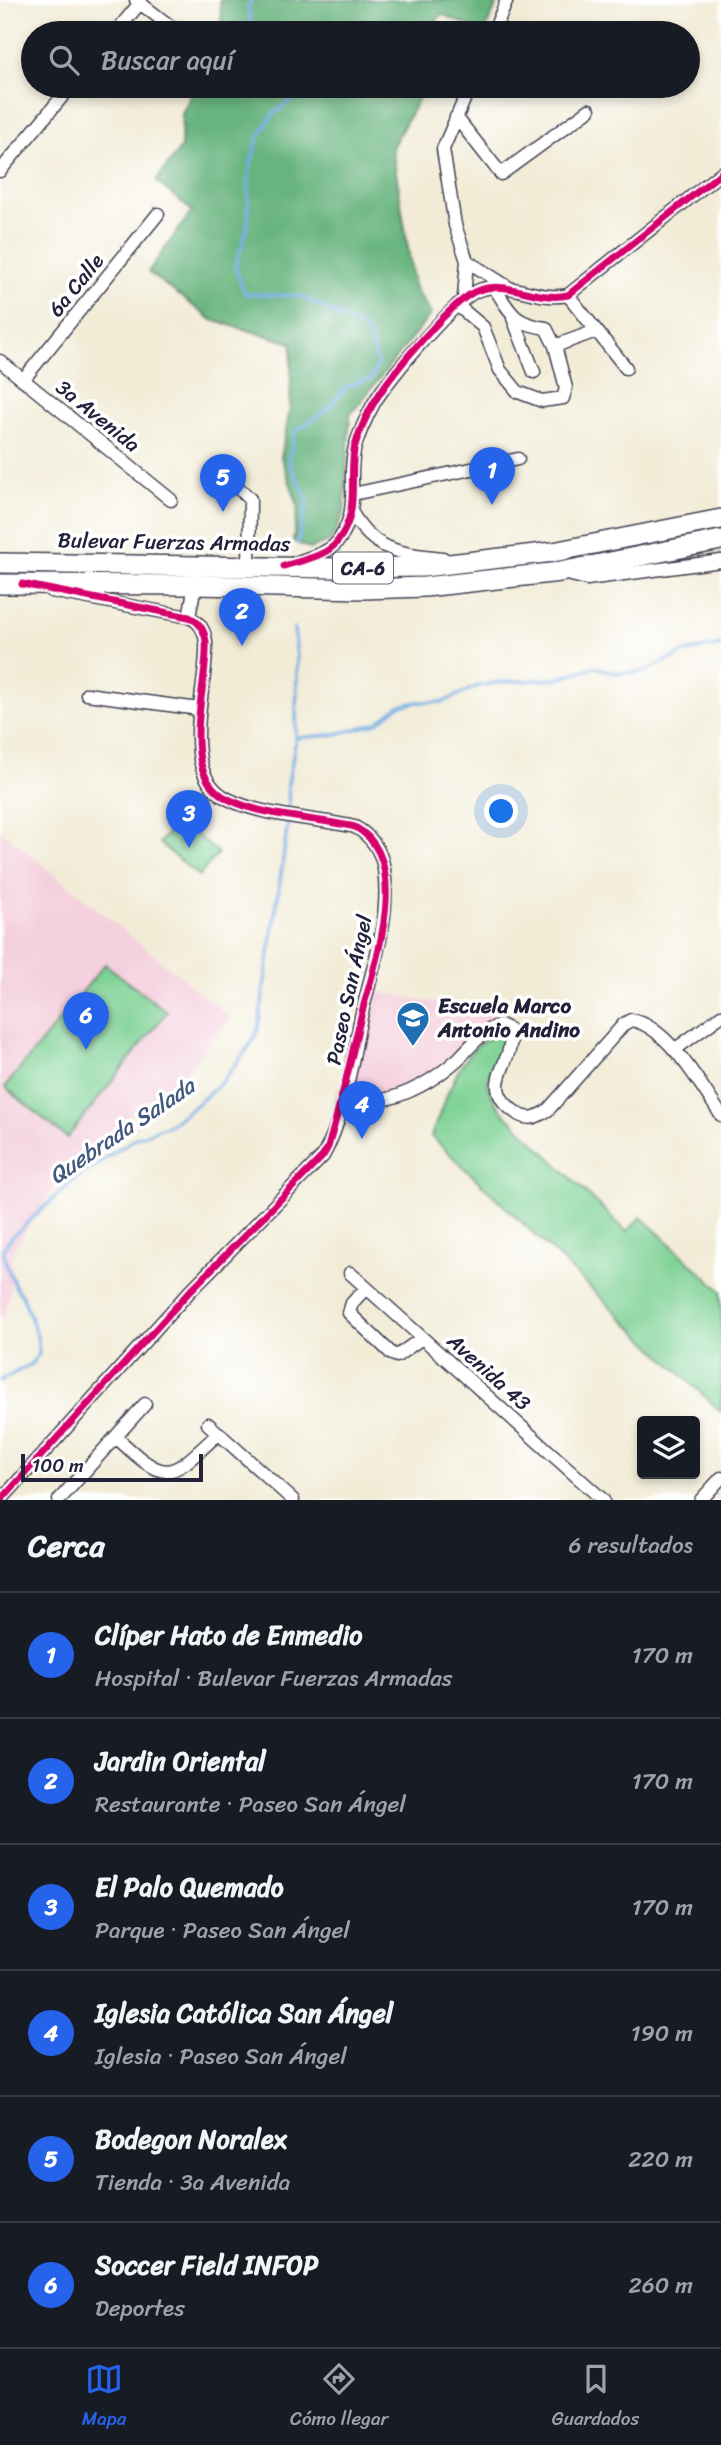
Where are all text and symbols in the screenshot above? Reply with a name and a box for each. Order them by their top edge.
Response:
search box [21,21,700,98]
text: Buscar aquí [101,37,234,83]
icon: search [45,41,83,79]
street label: 6a Calle [38,244,114,326]
street label: 3a Avenida [47,370,149,463]
pin: 1 [469,447,515,505]
pin: 5 [200,454,246,512]
street label: Bulevar Fuerzas Armadas [57,521,291,563]
road number: CA-6 [333,552,393,583]
pin: 2 [219,588,265,646]
pin: 3 [166,790,212,848]
your location [484,794,518,828]
street label: Paseo San Ángel [315,910,384,1069]
place label: Escuela Marco Antonio Andino [437,987,580,1049]
pin: 6 [63,992,109,1050]
school or university icon: Escuela Marco Antonio Andino [394,999,432,1048]
water label: Quebrada Salada [40,1065,206,1196]
pin: 4 [339,1081,385,1139]
street label: Avenida 43 [437,1323,540,1421]
map controls [637,1416,700,1479]
button: layers [637,1416,700,1479]
text: 100 m [32,1449,84,1482]
scale bar [21,1451,203,1483]
text: Cerca [28,1519,104,1573]
text: 6 resultados [568,1525,693,1566]
text: Clíper Hato de Enmedio [95,1612,363,1658]
text: 1 [46,1635,56,1676]
text: 170 m [632,1635,693,1676]
text: Hospital · Bulevar Fuerzas Armadas [95,1658,452,1699]
text: Jardin Oriental [95,1738,266,1784]
text: 2 [44,1761,58,1802]
text: 170 m [632,1761,693,1802]
text: Restaurante · Paseo San Ángel [95,1784,406,1825]
text: El Palo Quemado [95,1864,284,1910]
text: 3 [45,1887,57,1928]
text: 170 m [632,1887,693,1928]
text: Parque · Paseo San Ángel [95,1910,350,1951]
text: Iglesia Católica San Ángel [95,1990,393,2036]
text: 4 [44,2013,58,2054]
text: 190 m [631,2013,693,2054]
text: Iglesia · Paseo San Ángel [95,2036,347,2077]
text: Bodegon Noralex [95,2116,287,2162]
text: 5 [44,2139,58,2180]
text: 220 m [628,2139,693,2180]
text: Tienda · 3a Avenida [95,2162,290,2203]
text: Soccer Field INFOP [95,2242,318,2288]
text: 6 [44,2265,58,2306]
text: 260 m [628,2265,693,2306]
text: Deportes [95,2288,185,2329]
tab: Mapa [82,2360,126,2435]
tab: Cómo llegar [290,2360,388,2435]
tab: Guardados [552,2360,639,2435]

